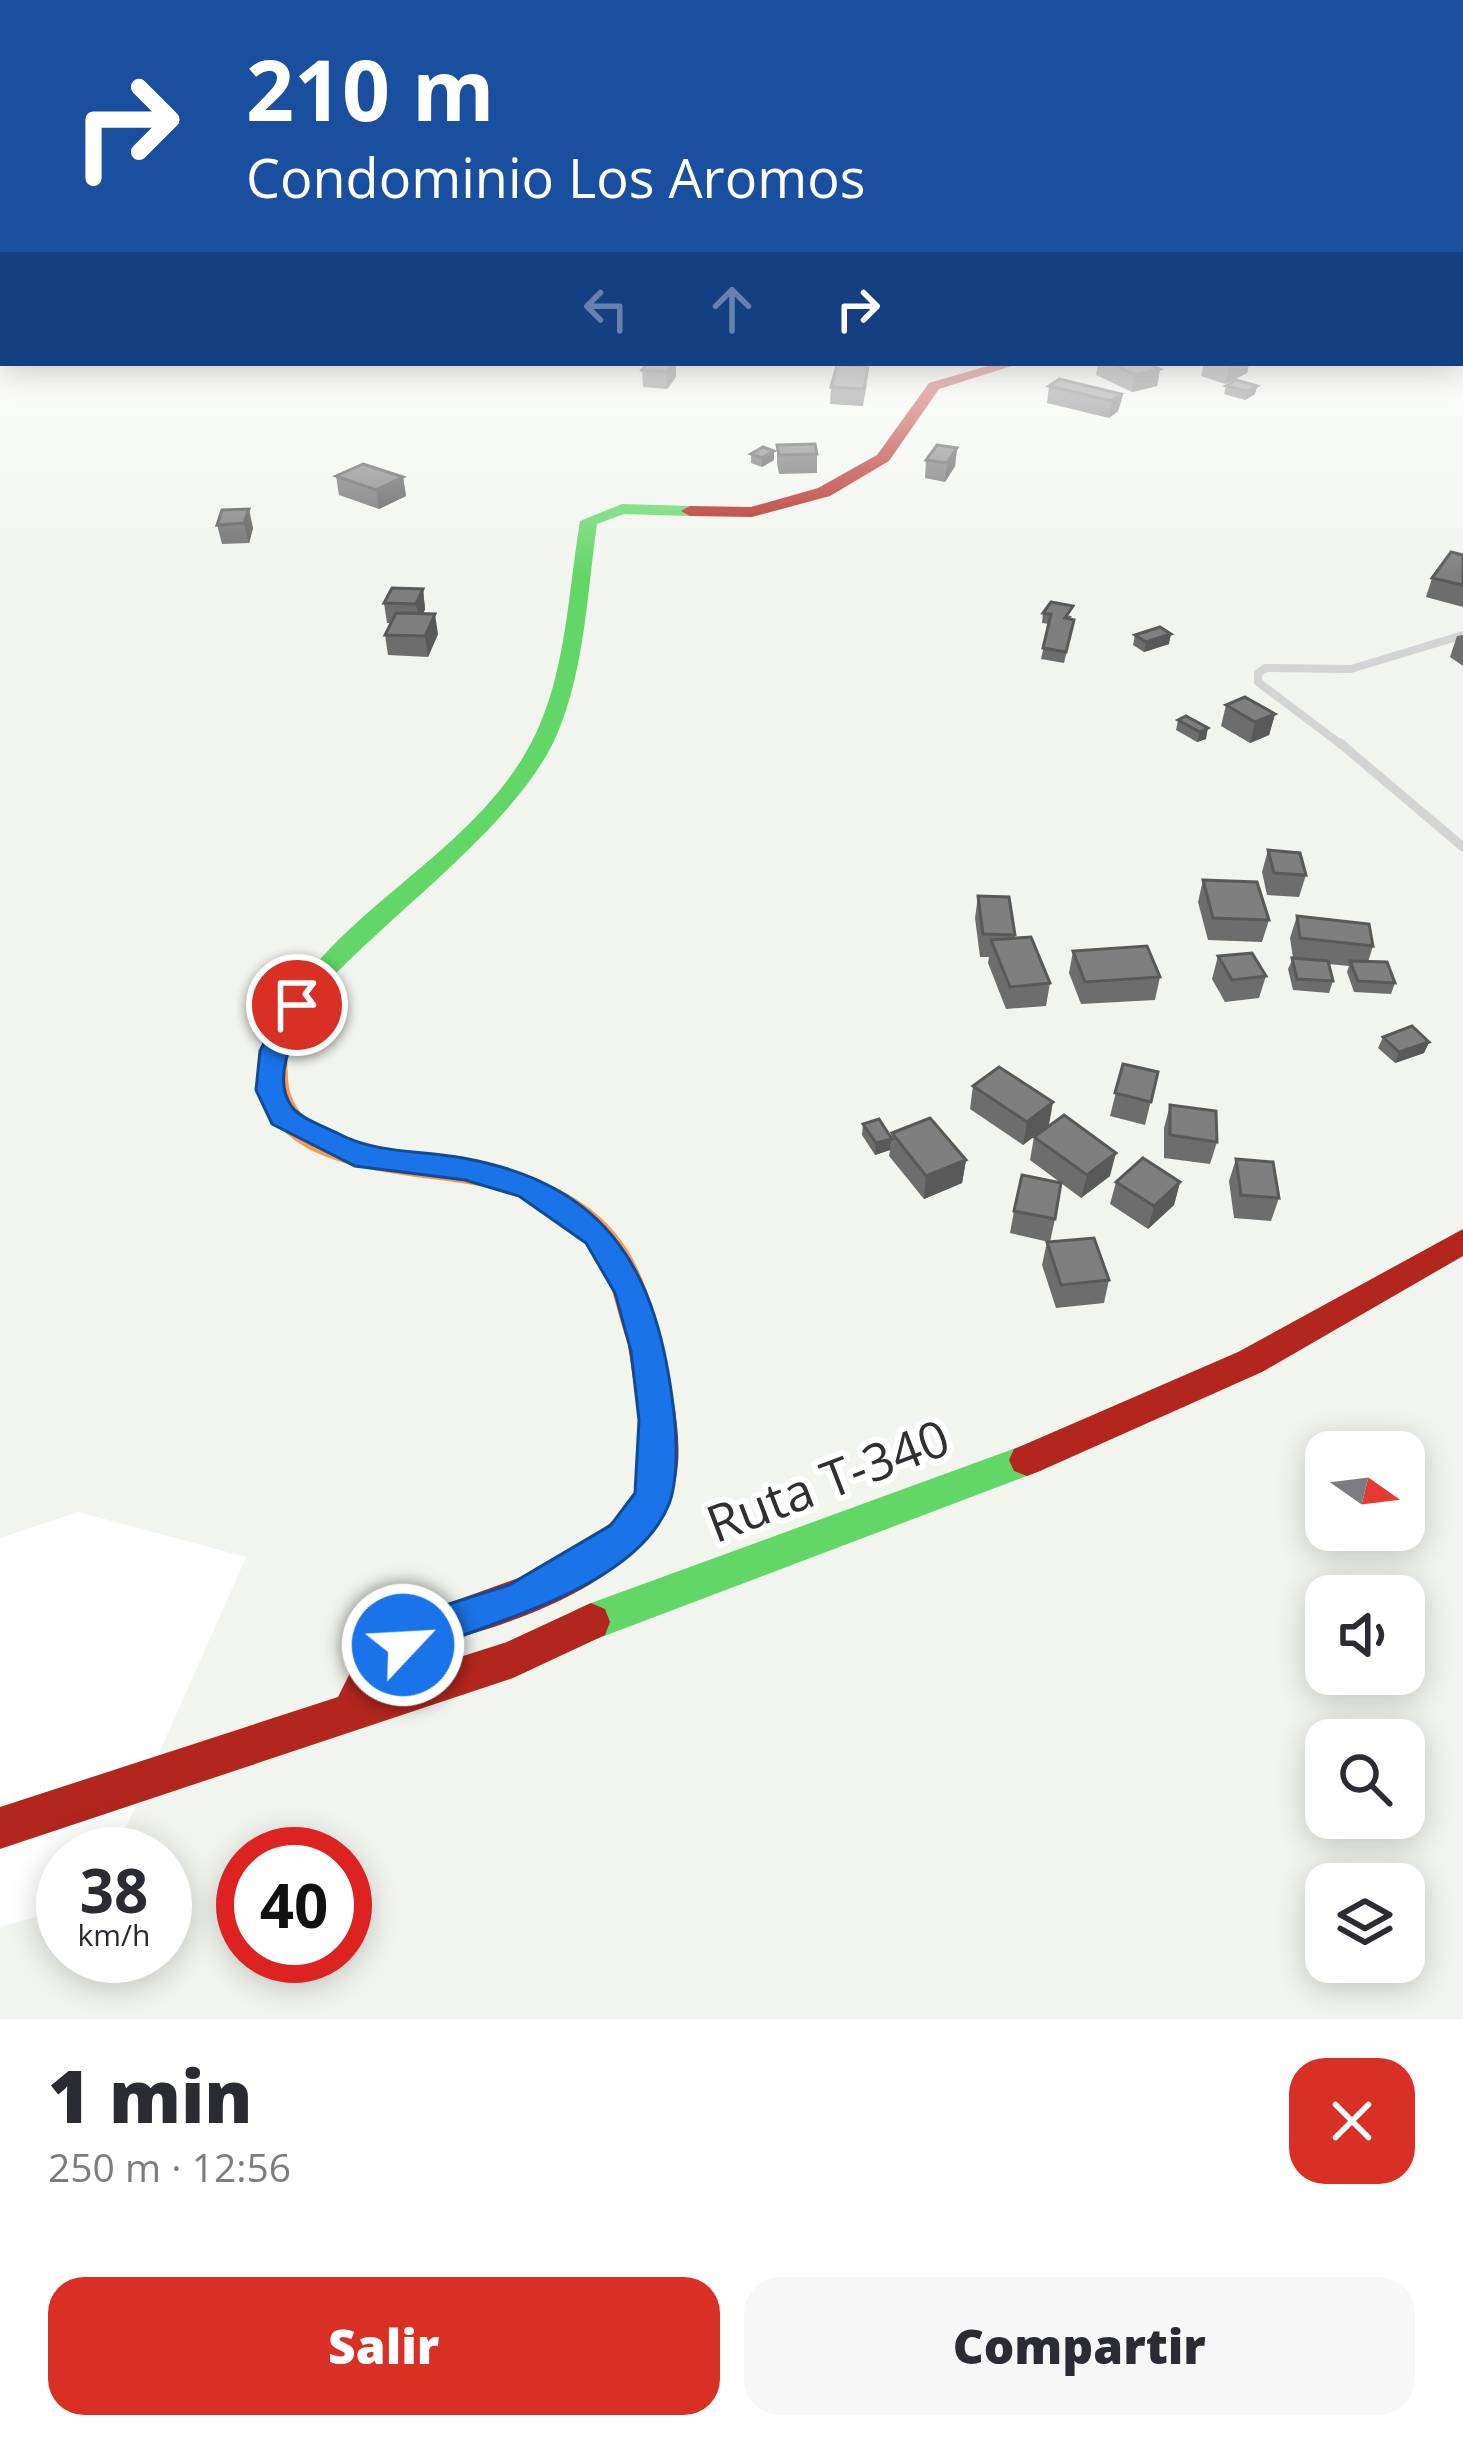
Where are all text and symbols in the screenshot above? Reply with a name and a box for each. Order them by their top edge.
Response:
text: 210 m [246,31,494,146]
icon: right [48,48,204,204]
text: Condominio Los Aromos [246,140,865,214]
icon: left [573,276,639,342]
icon: ahead [699,276,765,342]
icon: right [825,276,891,342]
pin [246,954,348,1056]
icon: arrive [264,972,330,1038]
street label: Ruta T-340 [696,1401,959,1557]
north arrow [1305,1431,1425,1551]
map controls [1305,1431,1425,1983]
button: sound [1305,1575,1425,1695]
position arrow [340,1582,466,1708]
button: search [1305,1719,1425,1839]
speed limit sign: 40 [216,1827,372,1983]
text: 38 [80,1849,148,1931]
button: layers [1305,1863,1425,1983]
text: km/h [78,1914,150,1955]
text: 1 min [48,2046,253,2144]
button: close [1289,2058,1415,2184]
text: 250 m · 12:56 [48,2140,291,2193]
button: Salir [48,2277,720,2415]
button: Compartir [744,2277,1415,2415]

